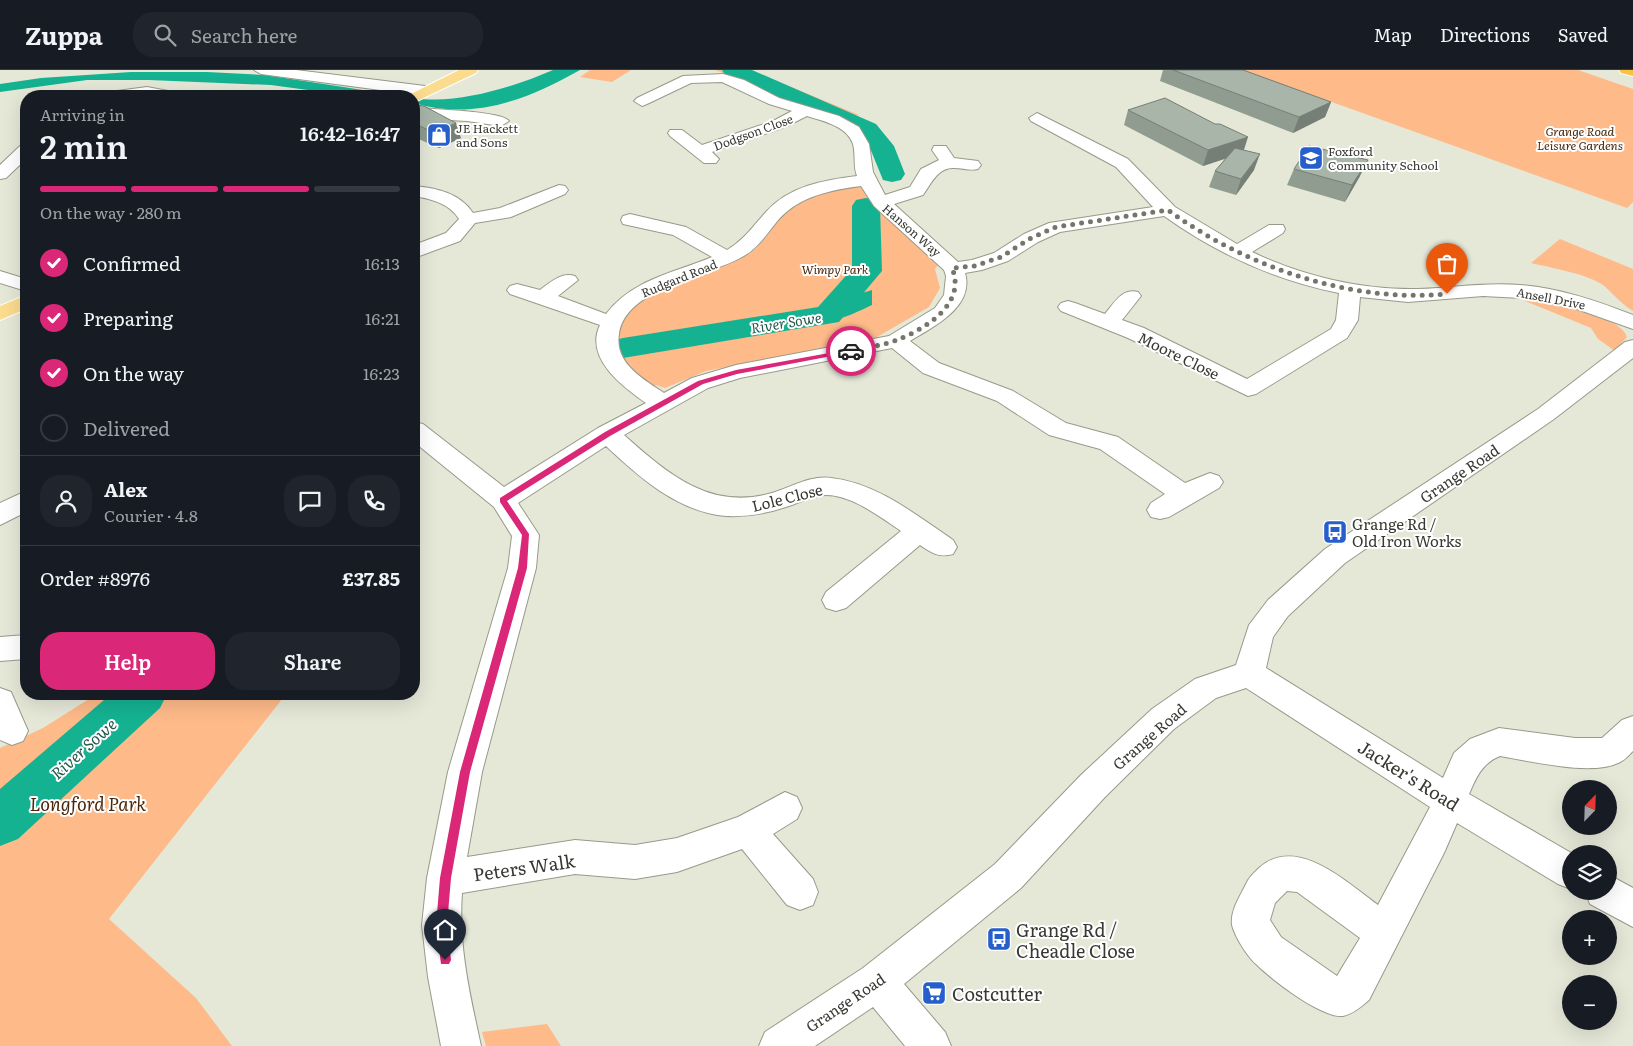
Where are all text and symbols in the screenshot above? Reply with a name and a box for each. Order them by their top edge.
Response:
search box [133,12,483,57]
text: Zuppa [25,17,103,52]
icon: search [151,21,179,49]
text: Search here [191,21,297,49]
text: Map [1374,21,1412,48]
text: Directions [1440,21,1530,48]
text: Saved [1558,21,1608,48]
text: Arriving in [40,102,125,126]
street label: Dodgson Close [711,109,795,155]
text: 16:42–16:47 [300,119,400,147]
place label: JE Hackett and Sons [456,119,518,151]
text: 2 min [40,121,128,169]
shop icon: JE Hackett and Sons [426,122,452,148]
park label: Grange Road Leisure Gardens [1537,122,1623,154]
place label: Foxford Community School [1328,142,1438,174]
school or university icon: Foxford Community School [1298,145,1324,171]
street label: Hanson Way [879,199,945,261]
text: On the way · 280 m [40,200,182,224]
pin [1426,243,1468,294]
icon: check [40,249,68,277]
text: Confirmed [83,249,181,277]
icon: bag [1433,250,1461,278]
text: 16:13 [364,251,400,275]
street label: Rudgard Road [638,254,720,301]
park label: Wimpy Park [802,260,869,278]
street label: Ansell Drive [1515,283,1587,313]
icon: check [40,304,68,332]
text: Preparing [83,304,173,332]
text: 16:21 [365,306,400,330]
water label: River Sowe [749,306,823,337]
street label: Moore Close [1134,325,1224,385]
courier [826,326,876,376]
icon: car [837,337,865,365]
icon: check [40,359,68,387]
text: On the way [83,359,184,387]
text: 16:23 [363,361,400,385]
text: Delivered [83,414,170,442]
street label: Grange Road [1415,438,1503,508]
button: person [40,475,92,527]
text: Alex [104,475,147,503]
button: chat [284,475,336,527]
button: phone [348,475,400,527]
street label: Lole Close [749,477,825,517]
text: Courier · 4.8 [104,503,198,527]
place label: Grange Rd / Old Iron Works [1352,512,1462,552]
bus stop icon: Grange Rd / Old Iron Works [1322,519,1348,545]
text: Order #8976 [40,564,150,592]
text: £37.85 [342,564,400,592]
button: Help [40,632,215,690]
button: Share [225,632,400,690]
street label: Grange Road [1107,697,1191,775]
water label: River Sowe [45,712,121,784]
street label: Jacker's Road [1353,733,1465,817]
north arrow [1562,780,1618,835]
map controls [1562,780,1617,1030]
park label: Longford Park [30,790,146,817]
button: layers [1562,845,1617,900]
street label: Peters Walk [471,846,578,888]
pin [424,909,466,960]
button: + [1562,910,1617,965]
icon: home [431,916,459,944]
place label: Grange Rd / Cheadle Close [1016,916,1135,964]
bus stop icon: Grange Rd / Cheadle Close [986,926,1012,952]
street label: Grange Road [801,967,889,1037]
button: − [1562,975,1617,1030]
supermarket icon: Costcutter [921,980,947,1006]
place label: Costcutter [952,980,1042,1007]

